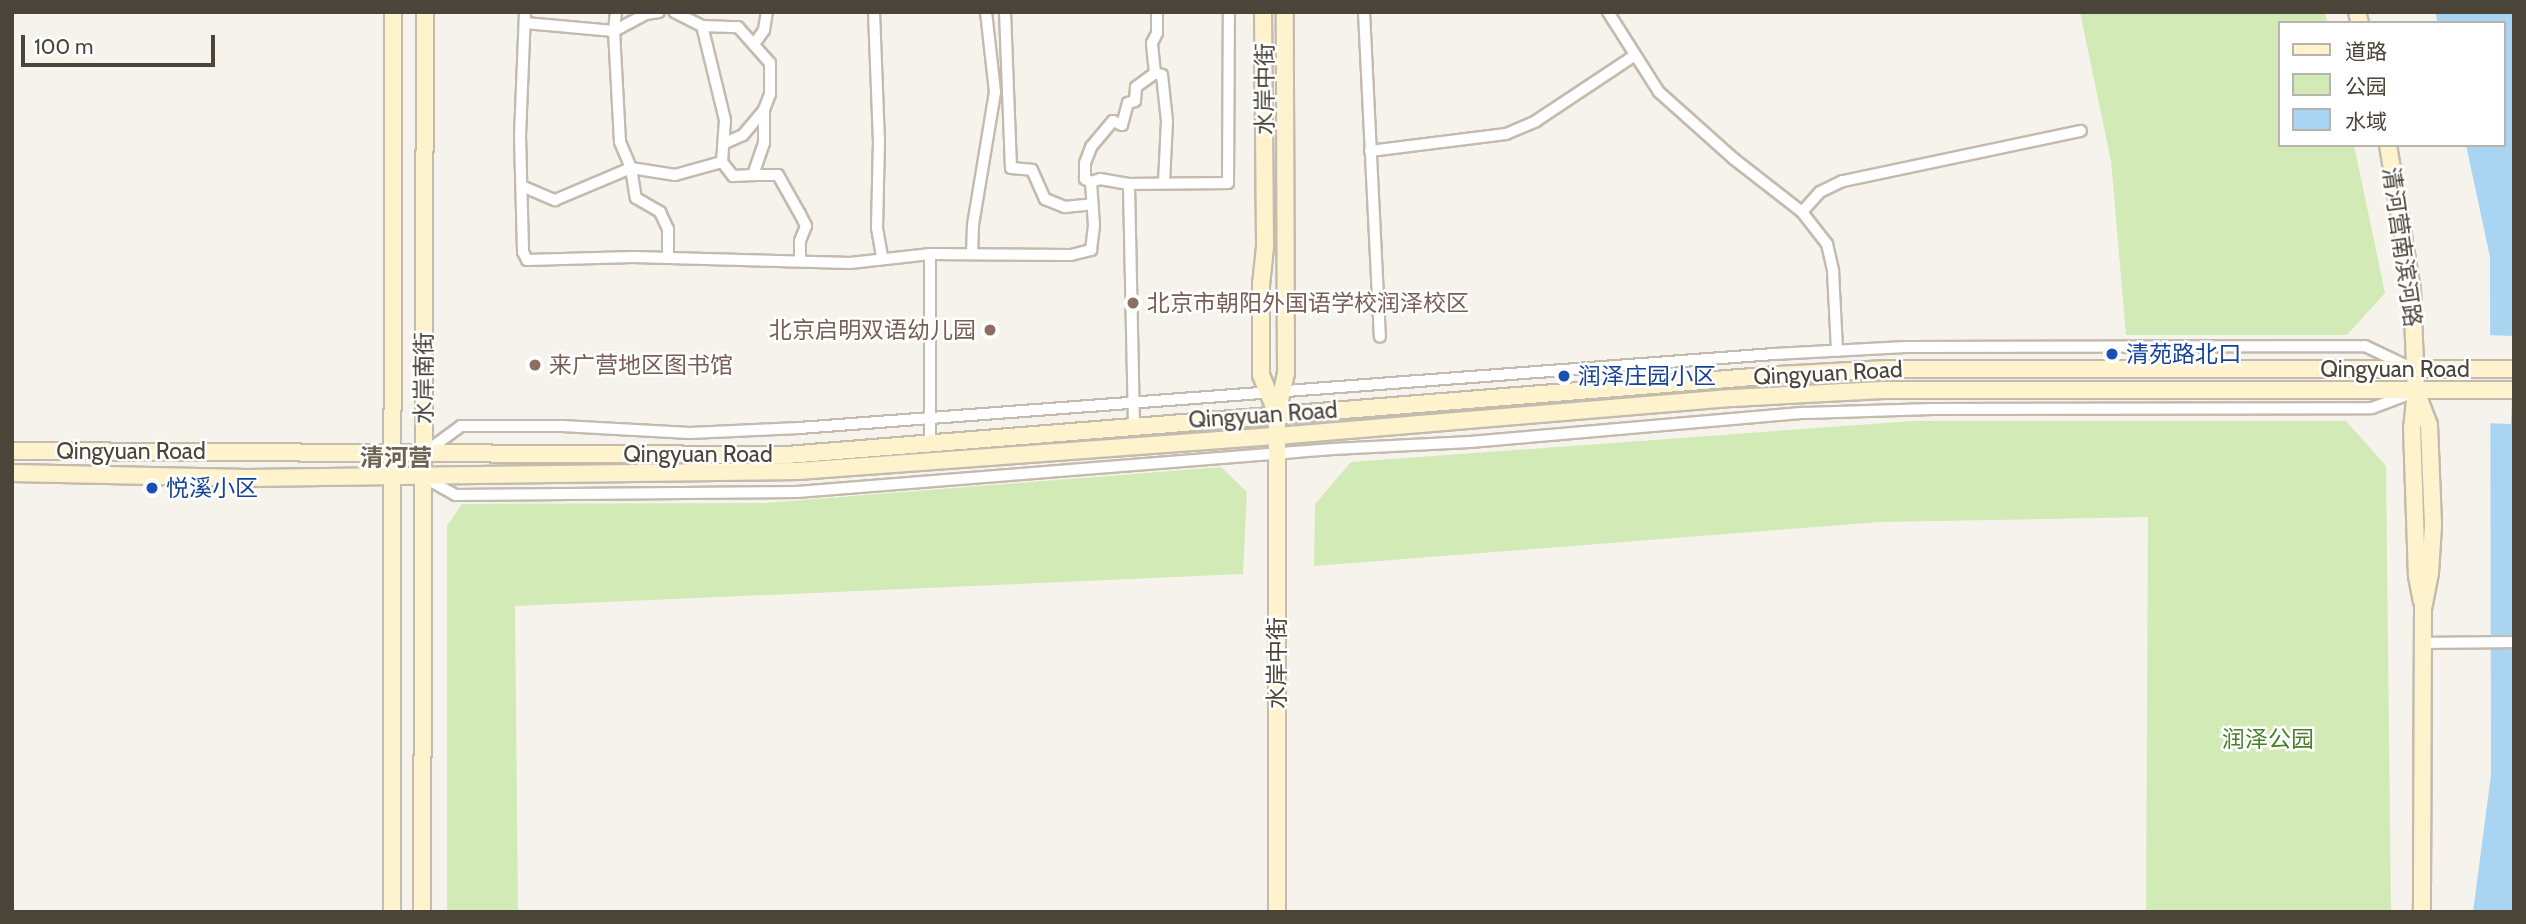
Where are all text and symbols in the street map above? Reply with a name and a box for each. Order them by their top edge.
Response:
scale bar [24,21,219,65]
legend [2278,21,2505,147]
text: 100 m [34,34,93,59]
text: 道路 [2345,39,2387,64]
street label: 水岸中街 [1251,43,1279,135]
text: 公园 [2345,74,2387,99]
text: 水域 [2345,109,2387,134]
street label: 清河营南滨河路 [2377,165,2427,329]
place label: 北京市朝阳外国语学校润泽校区 [1147,289,1469,317]
marker: 北京市朝阳外国语学校润泽校区 [1125,295,1141,311]
place label: 北京启明双语幼儿园 [769,316,976,344]
marker: 北京启明双语幼儿园 [982,322,998,338]
street label: 水岸南街 [410,332,438,424]
place label: 清苑路北口 [2126,340,2241,368]
marker: 清苑路北口 [2104,346,2120,362]
place label: 来广营地区图书馆 [549,351,733,379]
street label: Qingyuan Road [1753,355,1903,391]
street label: Qingyuan Road [2320,355,2470,383]
marker: 来广营地区图书馆 [527,357,543,373]
place label: 润泽庄园小区 [1578,362,1716,390]
marker: 润泽庄园小区 [1556,368,1572,384]
street label: Qingyuan Road [1188,396,1338,434]
street label: Qingyuan Road [56,437,206,465]
street label: Qingyuan Road [623,440,773,468]
district label: 清河营 [360,444,432,472]
place label: 悦溪小区 [166,474,258,502]
marker: 悦溪小区 [144,480,160,496]
street label: 水岸中街 [1263,617,1291,709]
park label: 润泽公园 [2222,725,2314,753]

